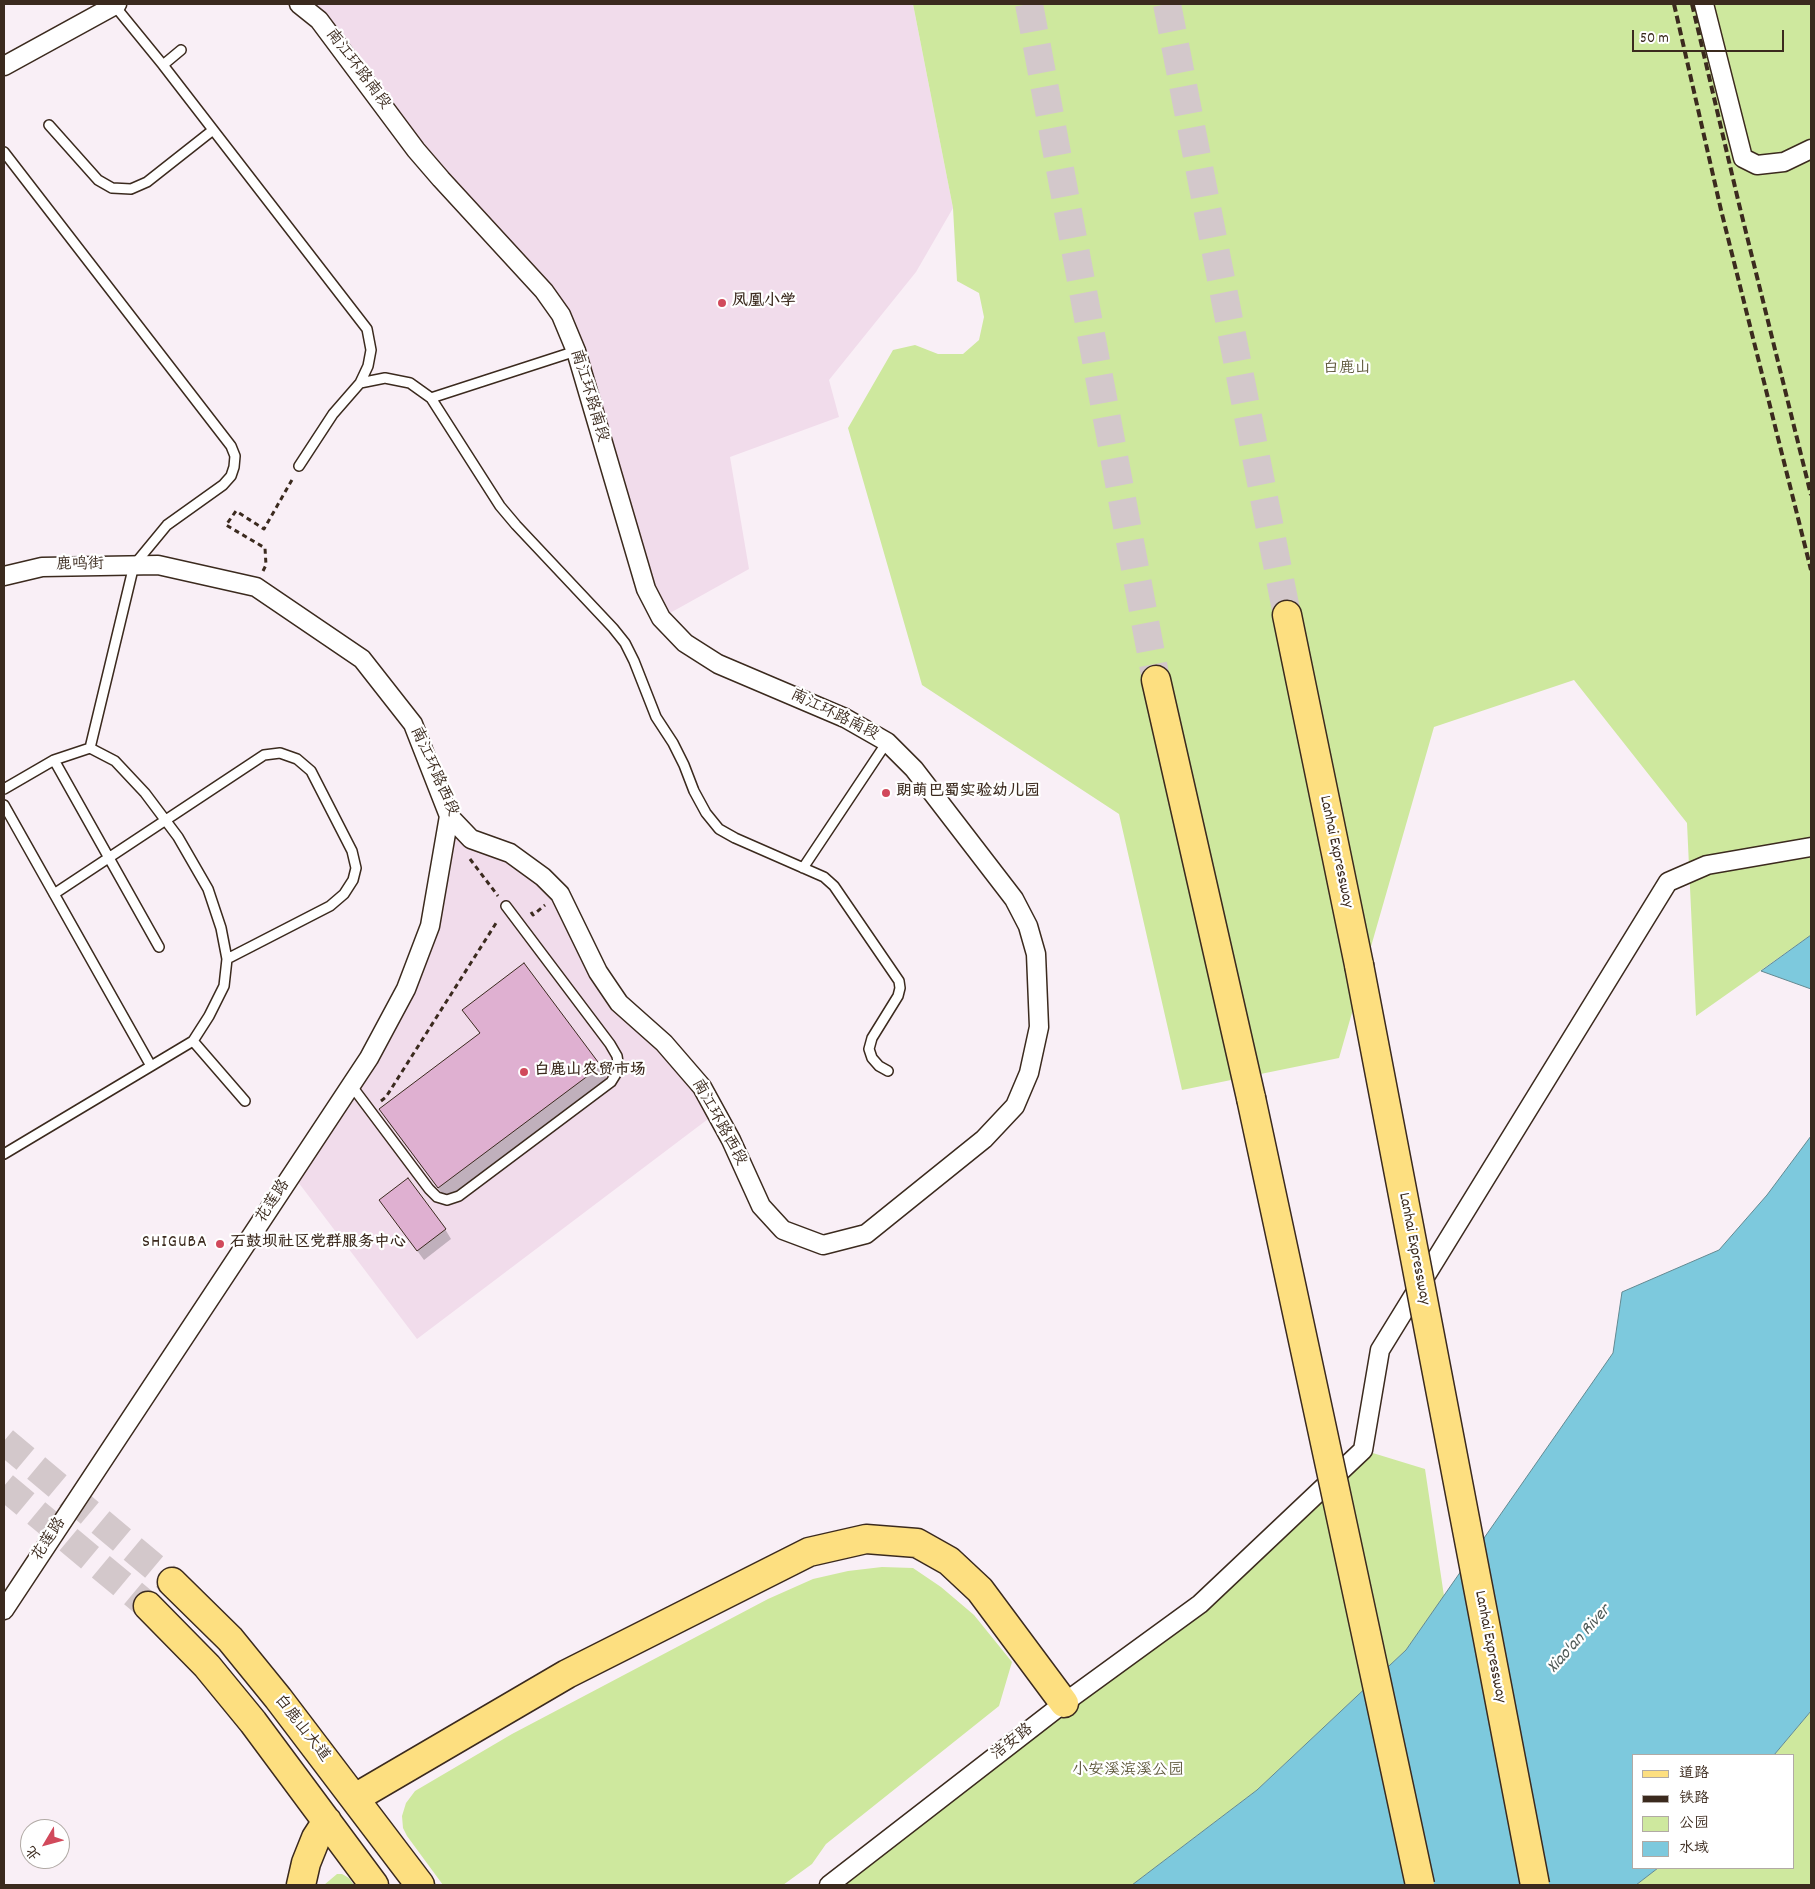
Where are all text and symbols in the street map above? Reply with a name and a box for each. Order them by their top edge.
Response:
scale bar [1635,20,1788,52]
street label: 南江环路南段 [320,26,394,114]
text: 50 m [1640,28,1669,50]
place label: 凤凰小学 [732,293,796,313]
marker: 凤凰小学 [716,297,728,309]
street label: 南江环路南段 [565,347,611,445]
park label: 白鹿山 [1323,360,1371,380]
street label: 鹿鸣街 [56,556,104,576]
street label: 南江环路南段 [787,686,881,746]
street label: 南江环路西段 [405,724,461,820]
place label: 朗萌巴蜀实验幼儿园 [896,783,1040,803]
marker: 朗萌巴蜀实验幼儿园 [880,787,892,799]
street label: Lanhai Expressway [1314,794,1356,910]
place label: 白鹿山农贸市场 [534,1062,646,1082]
marker: 白鹿山农贸市场 [518,1066,530,1078]
street label: 南江环路西段 [686,1076,750,1170]
street label: 花莲路 [253,1177,295,1227]
street label: Lanhai Expressway [1393,1191,1433,1307]
district label: SHIGUBA [141,1233,209,1255]
place label: 石鼓坝社区党群服务中心 [230,1234,406,1254]
marker: 石鼓坝社区党群服务中心 [214,1238,226,1250]
street label: 花莲路 [29,1515,71,1565]
street label: Lanhai Expressway [1469,1589,1509,1705]
water label: Xiao'an River [1544,1601,1616,1679]
street label: 白鹿山大道 [269,1692,333,1766]
street label: 涪安路 [988,1721,1038,1765]
legend [1632,1754,1795,1869]
park label: 小安溪滨溪公园 [1072,1762,1184,1782]
text: 道路 [1679,1763,1709,1785]
text: 铁路 [1679,1788,1709,1810]
text: 公园 [1679,1813,1709,1835]
north arrow [20,1819,70,1869]
text: 水域 [1679,1838,1709,1860]
text: 北 [22,1841,46,1864]

